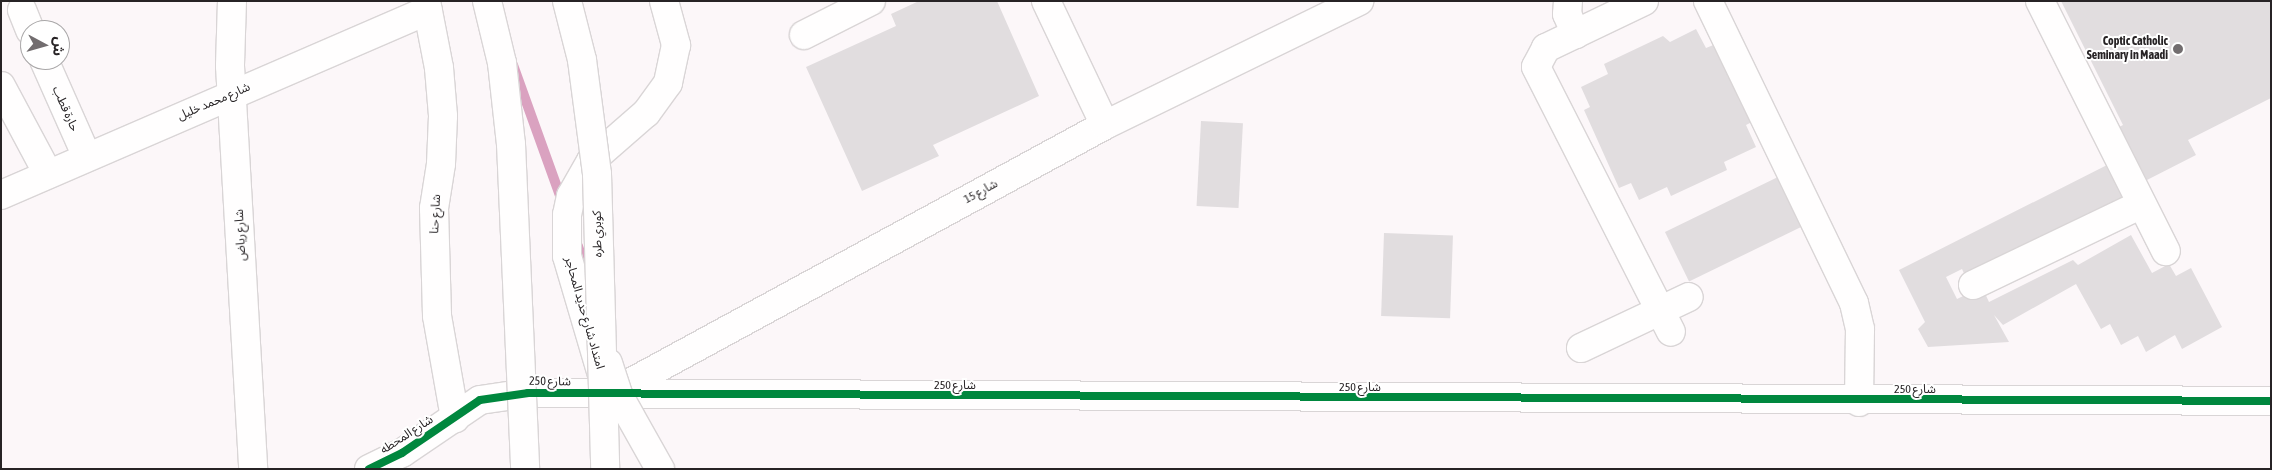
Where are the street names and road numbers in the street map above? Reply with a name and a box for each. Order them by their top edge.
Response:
street label: شارع محمد خليل [175,80,253,124]
street label: حارة قطب [49,84,81,134]
street label: شارع 15 [962,177,1000,207]
street label: شارع حنا [428,194,444,234]
street label: شارع رياض [232,209,250,261]
street label: كوبري طره [590,211,606,257]
street label: امتداد شارع حديد المحاجر [561,255,607,371]
street label: شارع 250 [529,374,571,390]
street label: شارع 250 [934,379,976,393]
street label: شارع 250 [1339,381,1381,395]
street label: شارع 250 [1894,383,1936,397]
street label: شارع المحطه [378,413,436,457]

